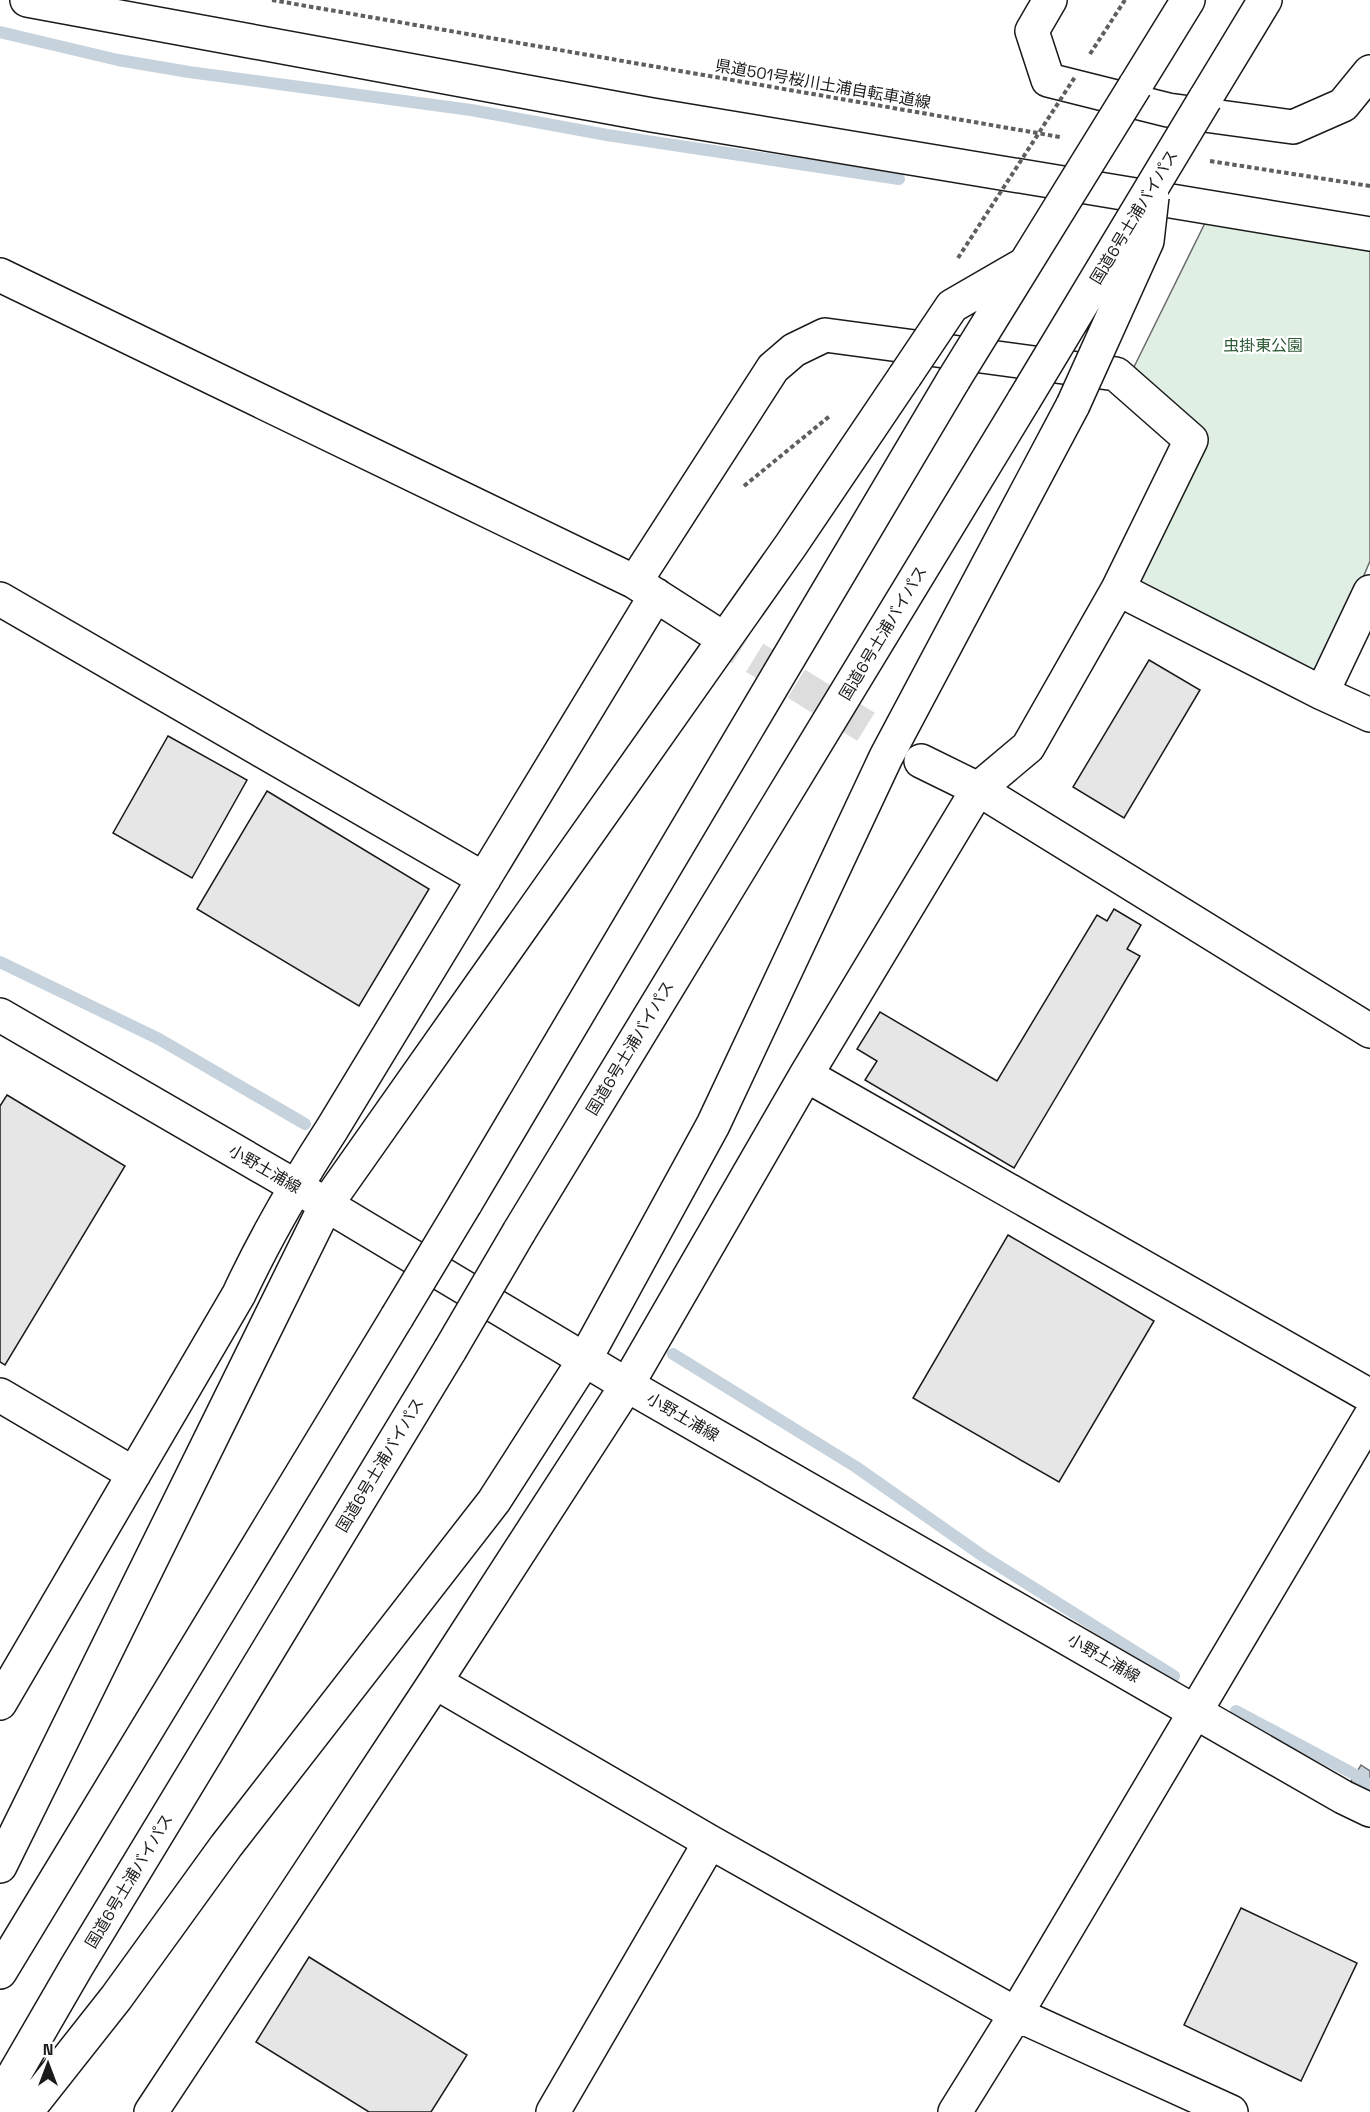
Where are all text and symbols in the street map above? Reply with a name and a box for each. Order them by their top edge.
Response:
street label: 県道501号桜川土浦自転車道線 [714,55,932,113]
street label: 国道6号土浦バイパス [1085,146,1183,288]
park label: 虫掛東公園 [1223,335,1303,356]
street label: 国道6号土浦バイパス [834,562,932,704]
street label: 国道6号土浦バイパス [581,977,679,1119]
street label: 小野土浦線 [225,1140,305,1198]
street label: 小野土浦線 [643,1388,723,1446]
street label: 国道6号土浦バイパス [331,1394,429,1536]
street label: 小野土浦線 [1064,1629,1144,1687]
street label: 国道6号土浦バイパス [80,1810,178,1952]
north arrow [18,2034,78,2094]
text: N [43,2039,53,2060]

